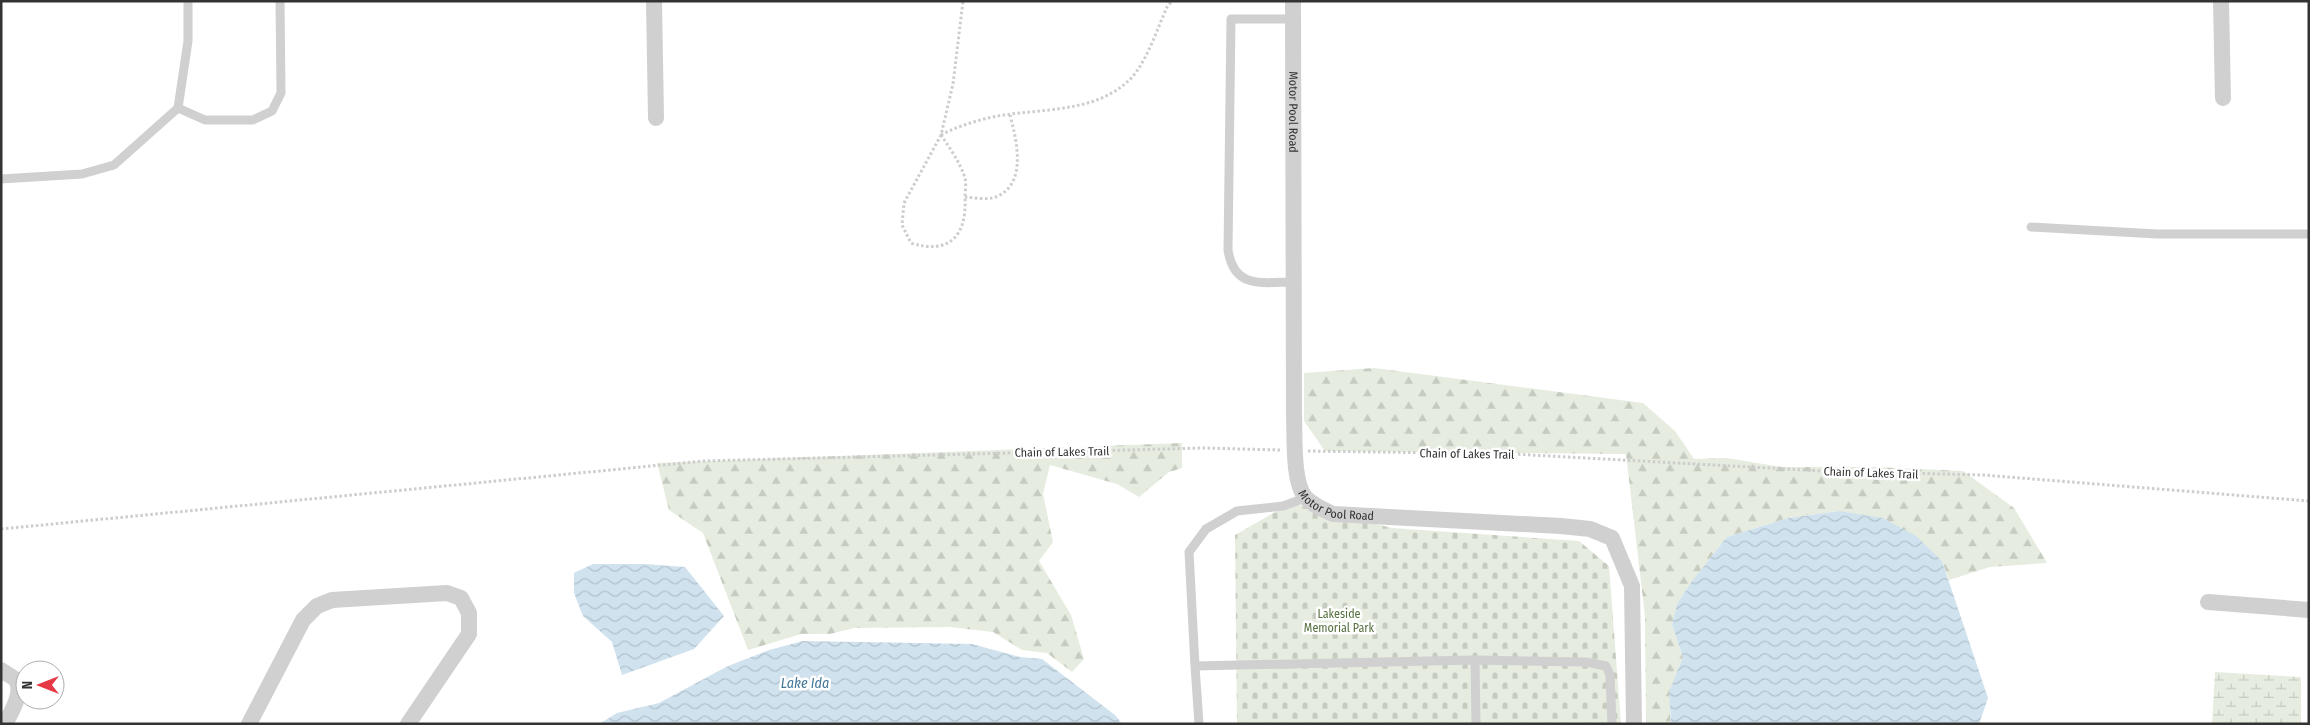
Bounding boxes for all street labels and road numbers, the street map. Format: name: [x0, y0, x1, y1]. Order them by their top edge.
street label: Motor Pool Road: [1286, 71, 1300, 153]
street label: Chain of Lakes Trail: [1015, 444, 1109, 460]
street label: Chain of Lakes Trail: [1420, 446, 1514, 462]
street label: Chain of Lakes Trail: [1823, 464, 1919, 482]
street label: Motor Pool Road: [1295, 487, 1374, 523]

